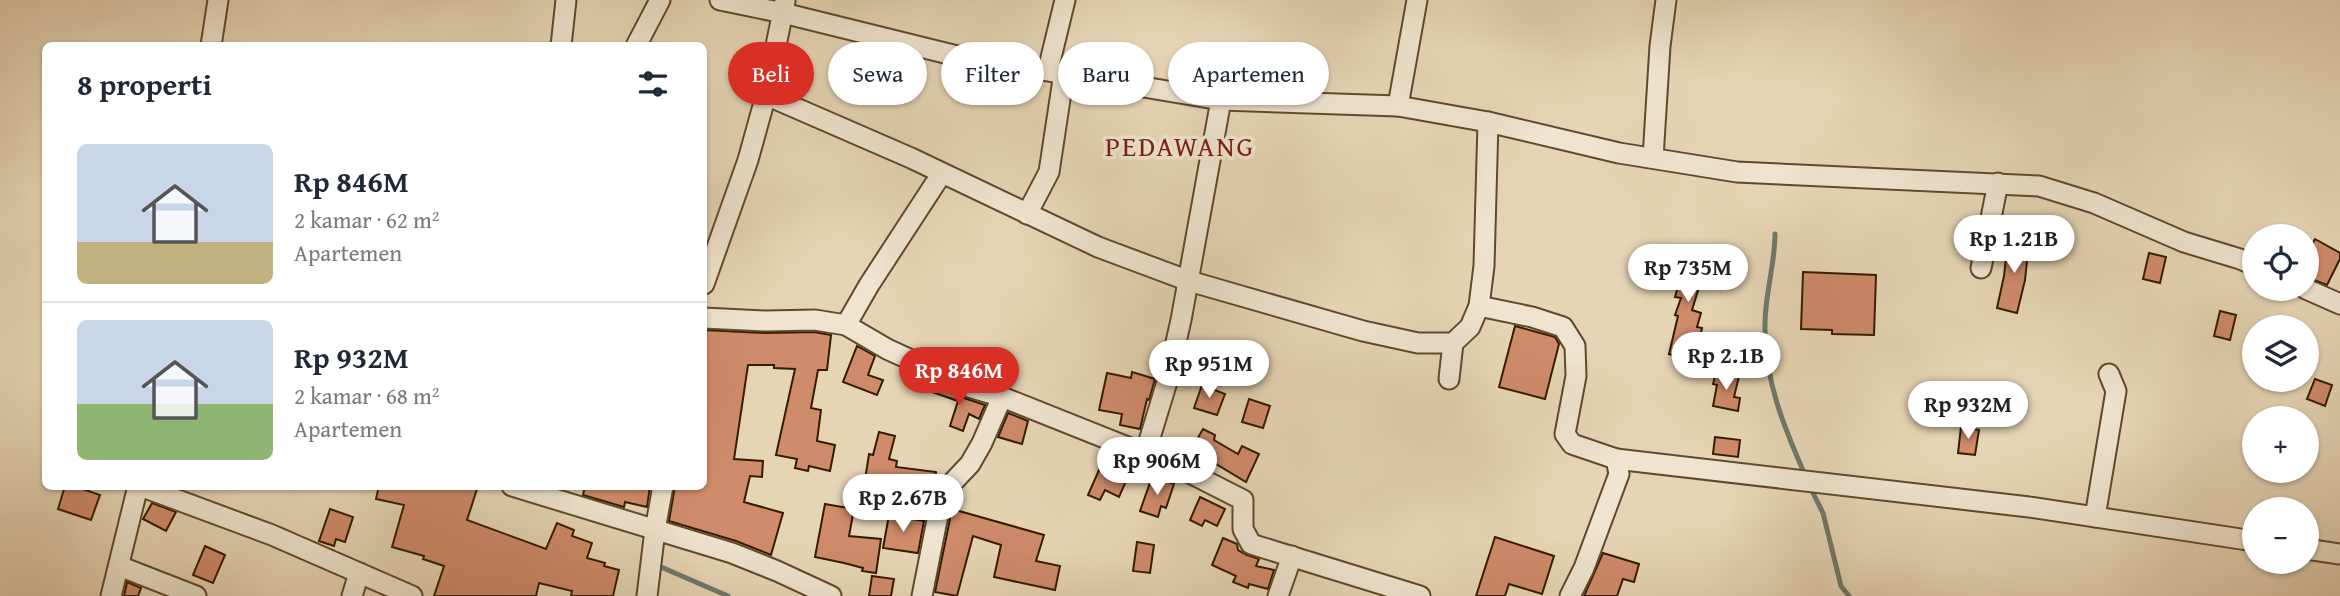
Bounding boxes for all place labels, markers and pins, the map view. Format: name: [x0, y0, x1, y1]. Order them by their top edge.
pin: Rp 1.21B: [1942, 216, 2086, 275]
pin: Rp 735M: [1623, 244, 1753, 304]
pin: Rp 2.1B: [1661, 332, 1791, 392]
pin: Rp 951M: [1144, 340, 1274, 400]
pin: Rp 846M: [894, 348, 1024, 407]
pin: Rp 932M: [1903, 382, 2033, 441]
pin: Rp 906M: [1092, 438, 1222, 497]
pin: Rp 2.67B: [831, 475, 975, 534]

